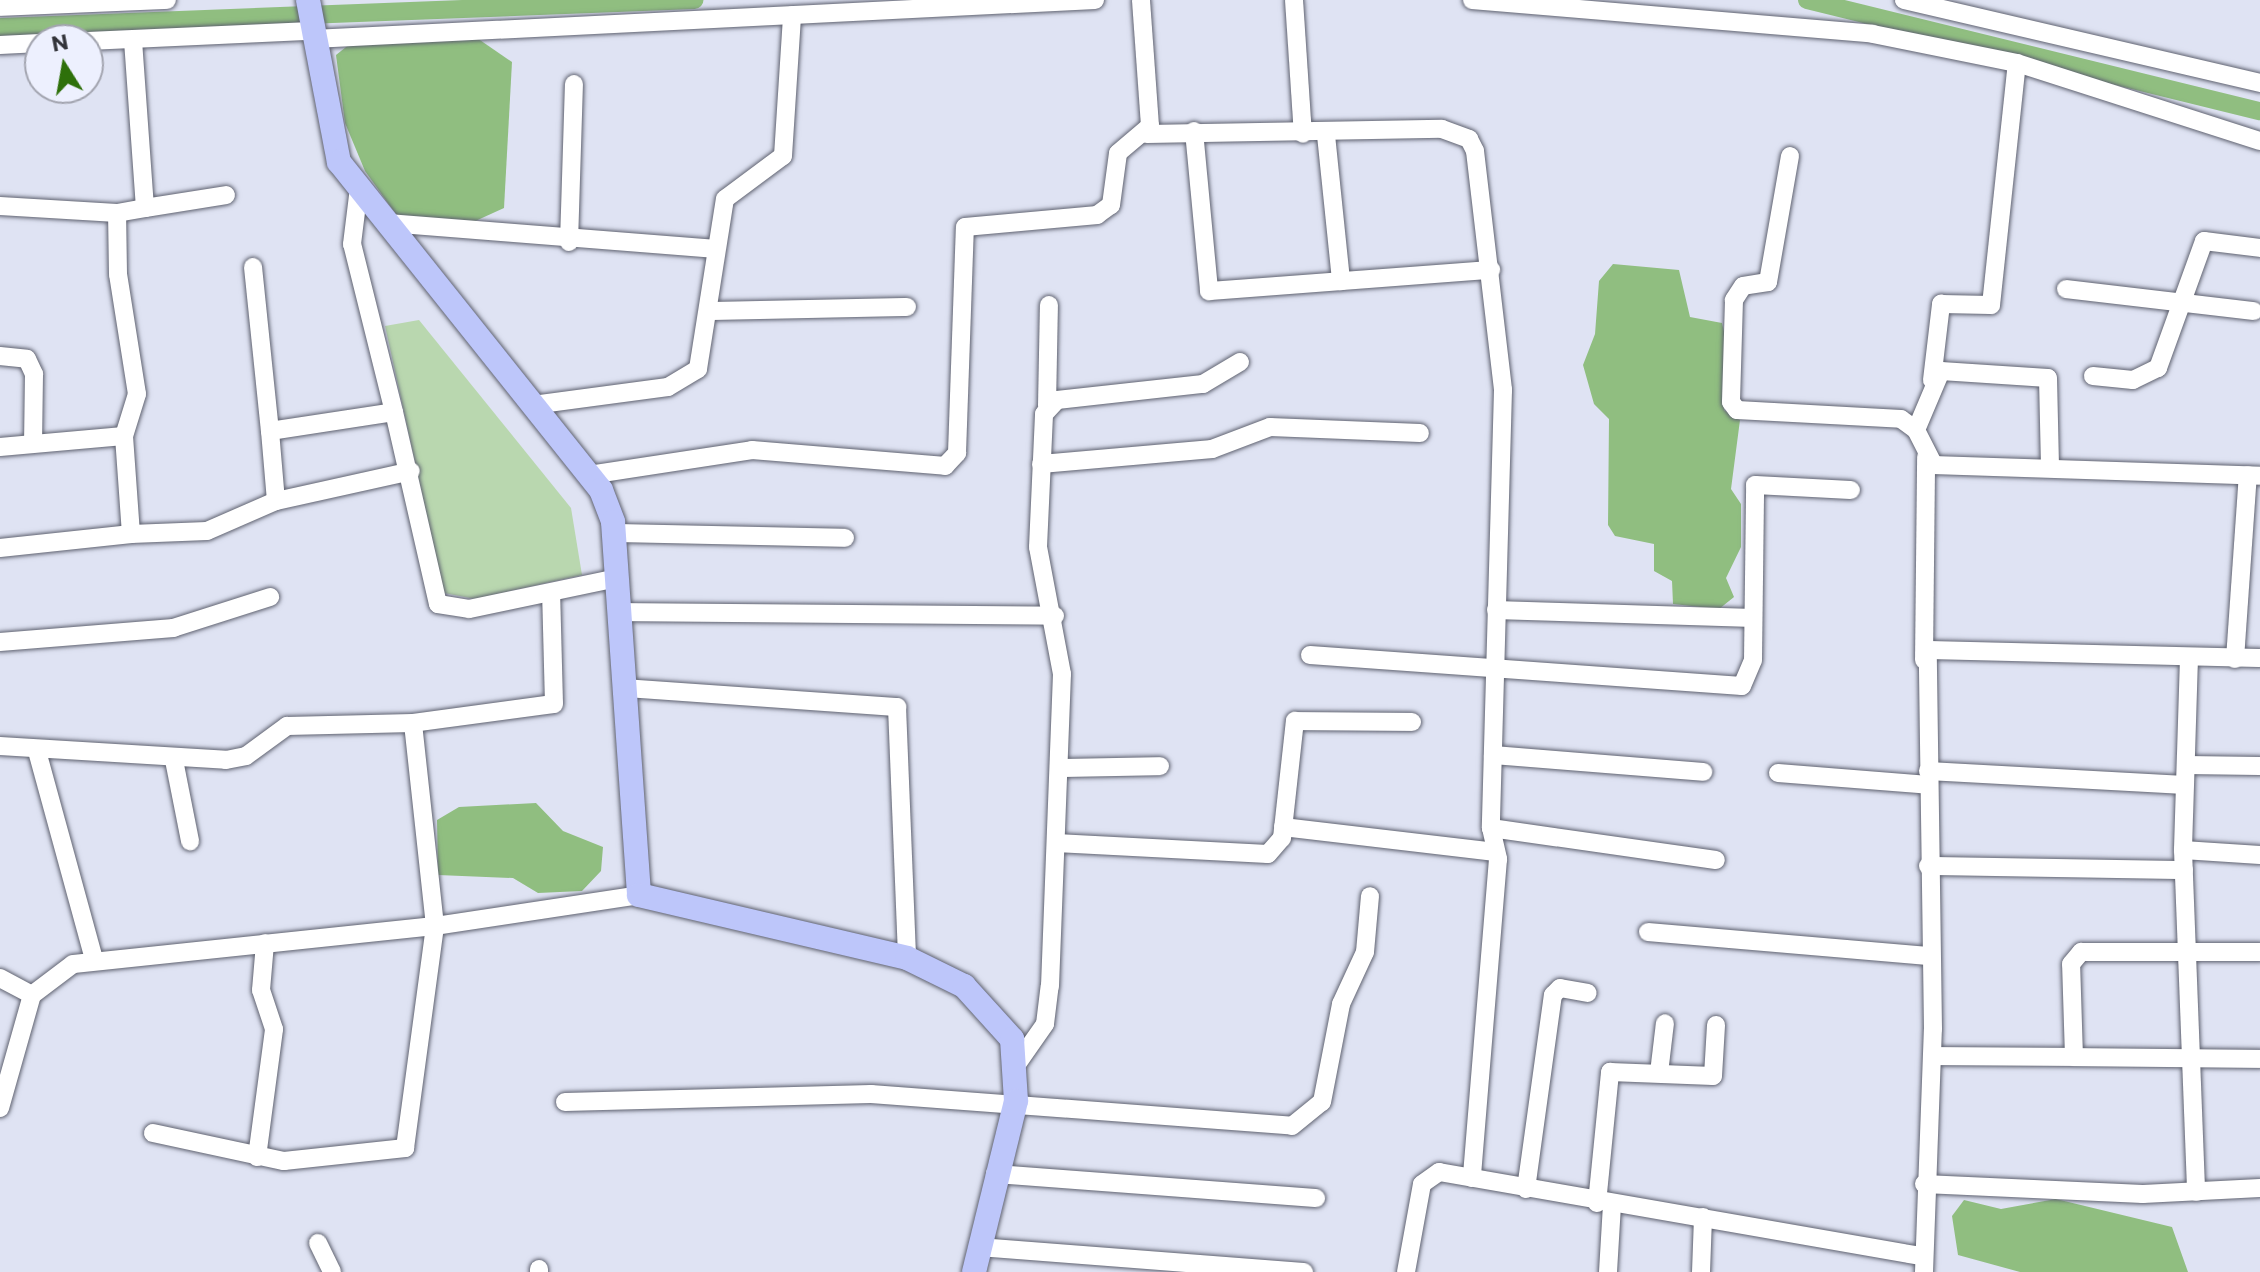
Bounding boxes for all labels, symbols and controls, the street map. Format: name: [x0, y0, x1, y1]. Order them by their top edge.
north arrow: [24, 24, 104, 104]
text: N: [49, 27, 70, 57]

